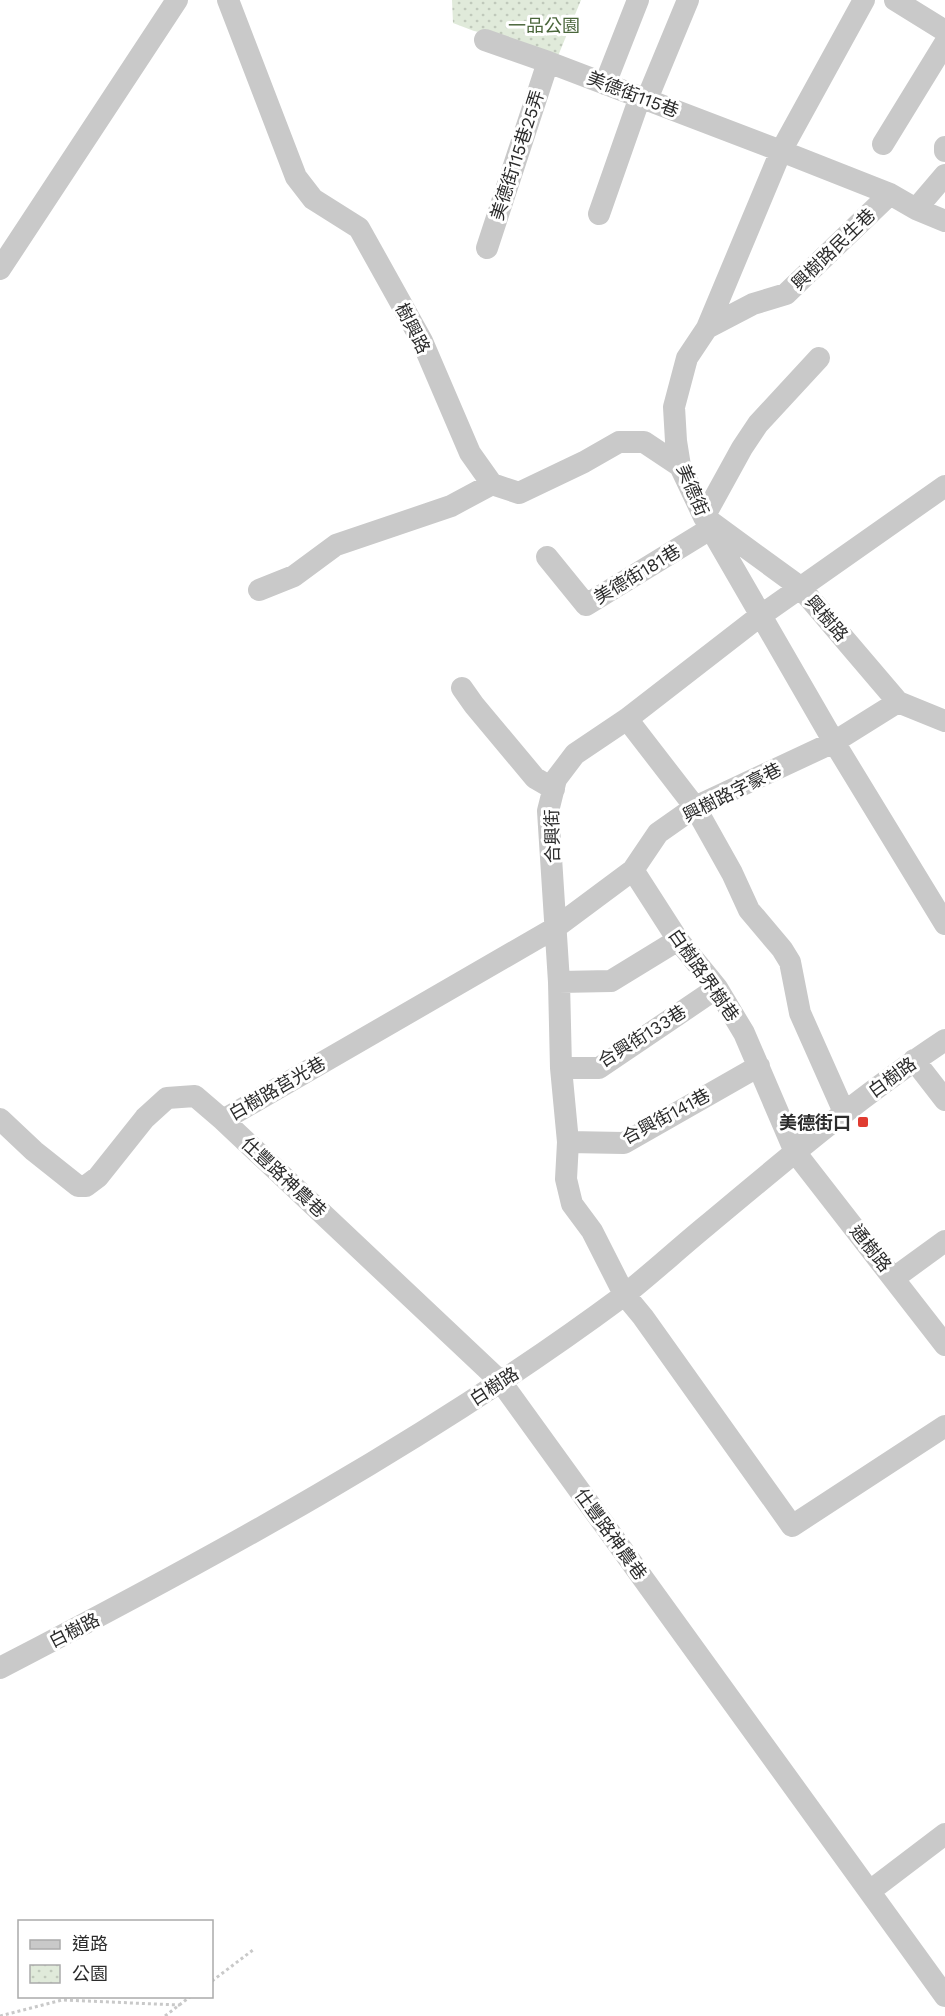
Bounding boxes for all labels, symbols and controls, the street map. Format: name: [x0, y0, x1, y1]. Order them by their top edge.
park label: 一品公園: [508, 15, 580, 36]
street label: 美德街115巷: [584, 67, 682, 121]
street label: 美德街115巷25弄: [486, 87, 548, 223]
street label: 興樹路民生巷: [787, 204, 879, 294]
street label: 樹興路: [391, 299, 435, 357]
street label: 美德街: [673, 461, 713, 519]
street label: 美德街181巷: [590, 540, 684, 608]
street label: 興樹路: [801, 591, 853, 645]
street label: 興樹路字豪巷: [679, 758, 785, 826]
street label: 合興街: [541, 809, 563, 863]
street label: 白樹路界樹巷: [664, 925, 744, 1025]
street label: 合興街133巷: [594, 1001, 690, 1071]
street label: 白樹路莒光巷: [225, 1052, 329, 1124]
street label: 白樹路: [864, 1053, 920, 1101]
street label: 合興街141巷: [618, 1084, 714, 1148]
place label: 美德街口: [779, 1112, 851, 1133]
marker: 美德街口: [856, 1115, 870, 1129]
street label: 仕豐路神農巷: [237, 1132, 331, 1222]
street label: 通樹路: [846, 1220, 896, 1276]
street label: 白樹路: [466, 1362, 522, 1410]
street label: 仕豐路神農巷: [571, 1484, 651, 1584]
street label: 白樹路: [45, 1608, 103, 1652]
legend: [18, 1920, 213, 1998]
text: 道路: [72, 1933, 108, 1954]
text: 公園: [72, 1963, 108, 1984]

